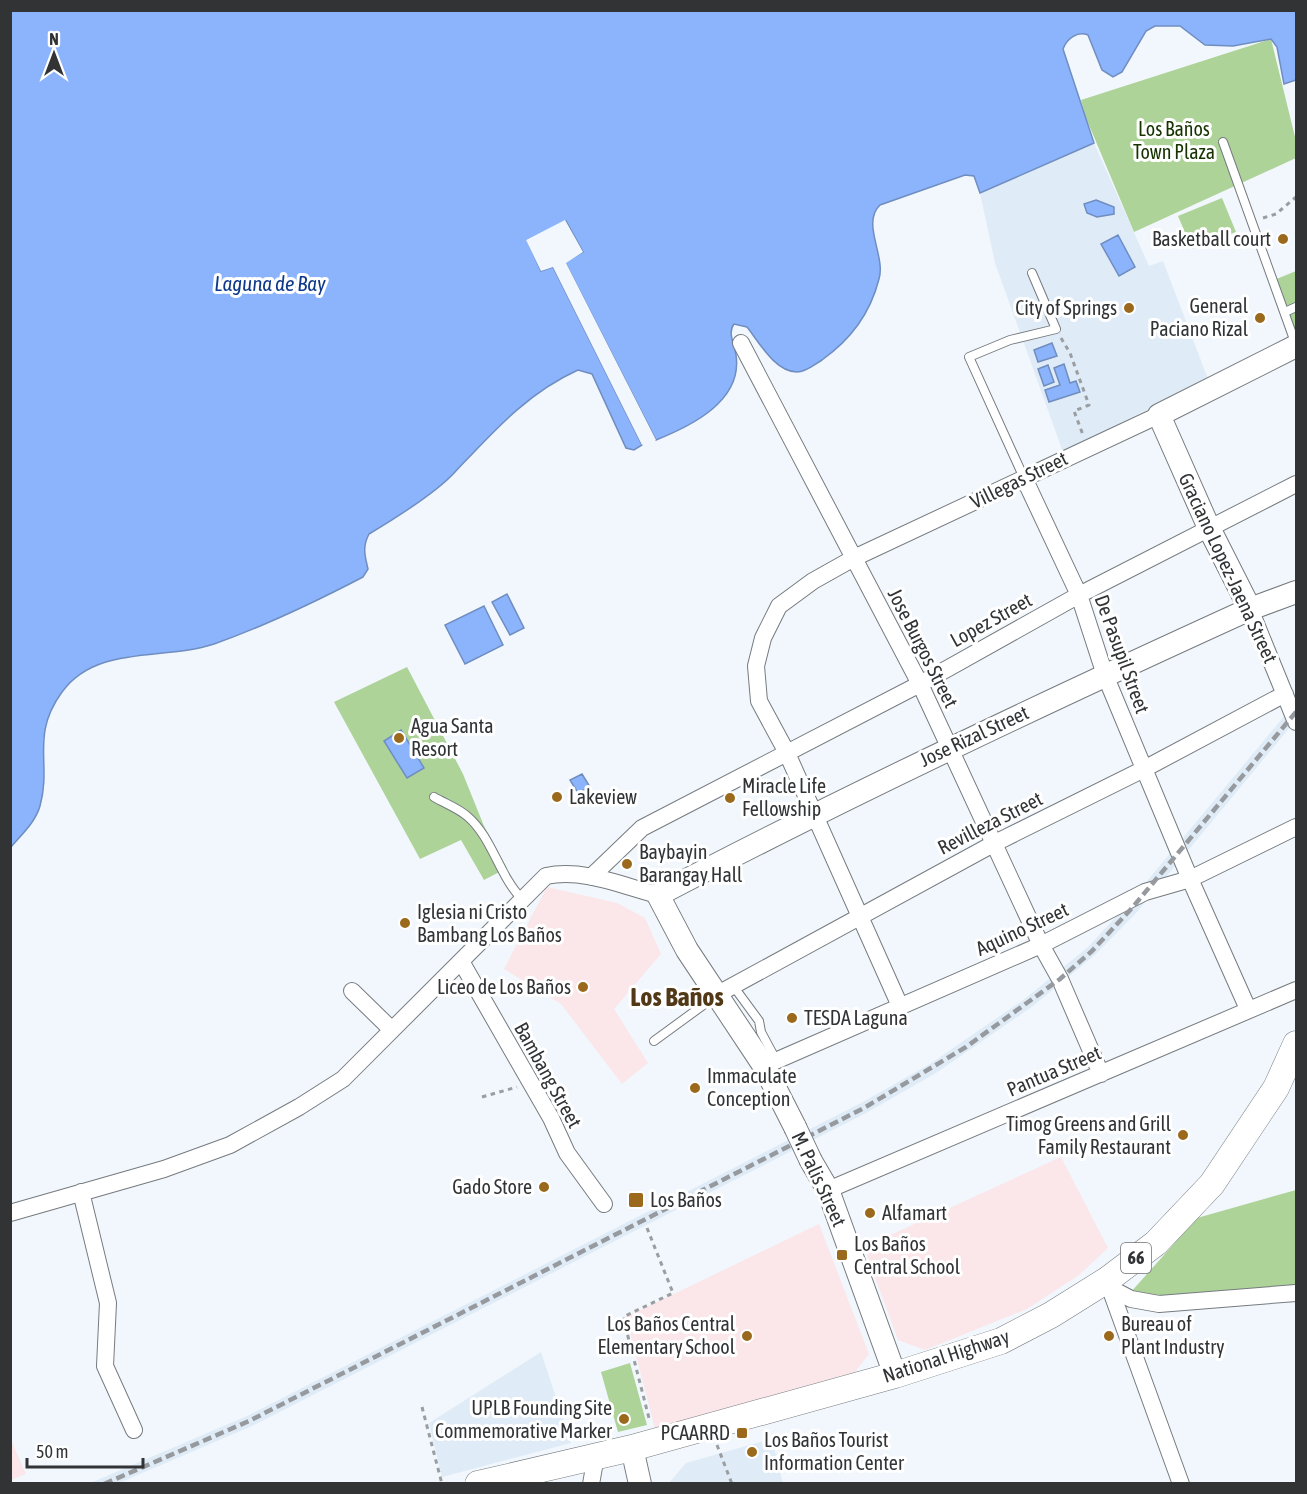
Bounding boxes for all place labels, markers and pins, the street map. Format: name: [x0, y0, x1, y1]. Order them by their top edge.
place label: Basketball court: [1152, 227, 1271, 250]
marker: Basketball court: [1276, 232, 1290, 246]
place label: General Paciano Rizal: [1150, 294, 1249, 340]
place label: City of Springs: [1015, 296, 1117, 319]
marker: City of Springs: [1122, 301, 1136, 315]
marker: General Paciano Rizal: [1253, 311, 1267, 325]
place label: Agua Santa Resort: [411, 714, 494, 760]
marker: Agua Santa Resort: [392, 731, 406, 745]
place label: Miracle Life Fellowship: [742, 774, 826, 820]
place label: Lakeview: [569, 785, 637, 808]
marker: Lakeview: [550, 790, 564, 804]
marker: Miracle Life Fellowship: [723, 791, 737, 805]
place label: Baybayin Barangay Hall: [639, 840, 743, 886]
marker: Baybayin Barangay Hall: [620, 857, 634, 871]
place label: Iglesia ni Cristo Bambang Los Baños: [417, 900, 562, 946]
marker: Iglesia ni Cristo Bambang Los Baños: [398, 916, 412, 930]
place label: Liceo de Los Baños: [437, 975, 571, 998]
marker: Liceo de Los Baños: [576, 980, 590, 994]
place label: TESDA Laguna: [804, 1006, 908, 1029]
marker: TESDA Laguna: [785, 1011, 799, 1025]
place label: Immaculate Conception: [707, 1064, 797, 1110]
marker: Immaculate Conception: [688, 1081, 702, 1095]
place label: Timog Greens and Grill Family Restaurant: [1006, 1112, 1172, 1158]
marker: Timog Greens and Grill Family Restaurant: [1176, 1128, 1190, 1142]
place label: Gado Store: [452, 1175, 532, 1198]
marker: Gado Store: [537, 1180, 551, 1194]
place label: Los Baños: [650, 1188, 722, 1211]
marker: Los Baños: [627, 1191, 645, 1209]
place label: Alfamart: [882, 1201, 947, 1224]
marker: Alfamart: [863, 1206, 877, 1220]
place label: Los Baños Central School: [854, 1232, 961, 1278]
marker: Los Baños Central School: [835, 1248, 849, 1262]
place label: Los Baños Central Elementary School: [598, 1312, 736, 1358]
place label: Bureau of Plant Industry: [1121, 1312, 1225, 1358]
marker: Los Baños Central Elementary School: [740, 1329, 754, 1343]
marker: Bureau of Plant Industry: [1102, 1329, 1116, 1343]
place label: UPLB Founding Site Commemorative Marker: [435, 1396, 613, 1442]
marker: UPLB Founding Site Commemorative Marker: [617, 1412, 631, 1426]
place label: PCAARRD: [660, 1421, 730, 1444]
marker: PCAARRD: [735, 1426, 749, 1440]
place label: Los Baños Tourist Information Center: [764, 1428, 905, 1474]
marker: Los Baños Tourist Information Center: [745, 1445, 759, 1459]

